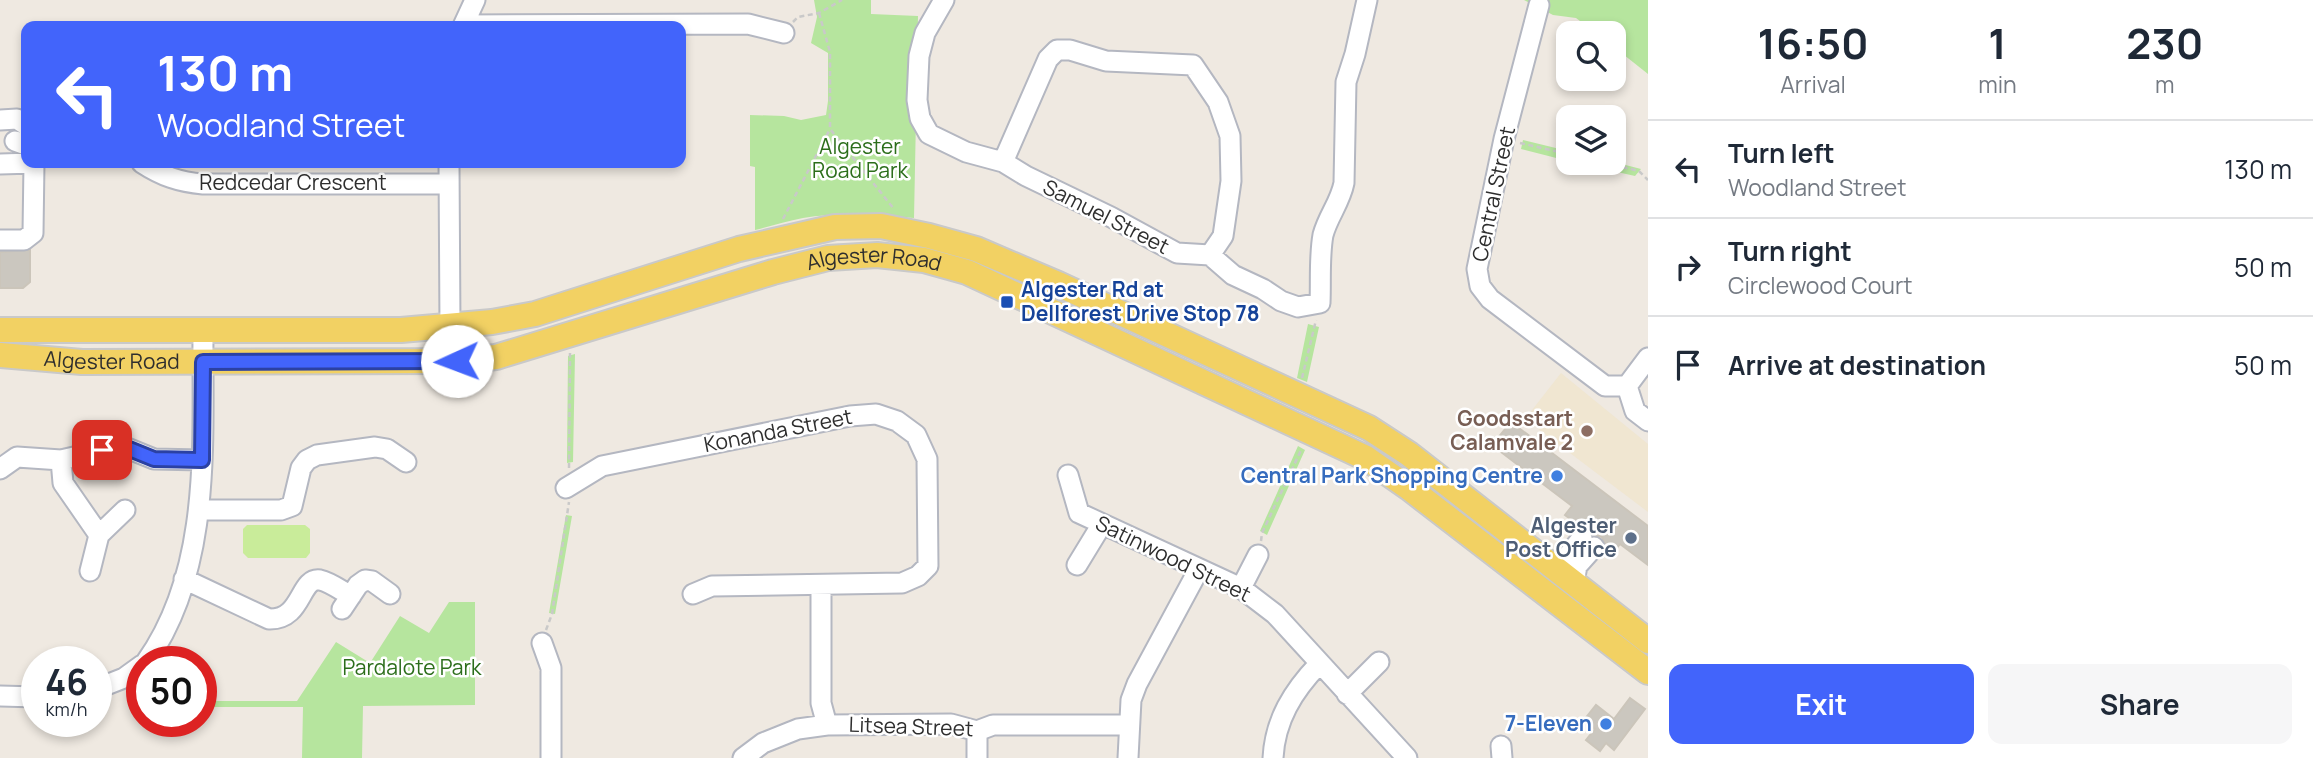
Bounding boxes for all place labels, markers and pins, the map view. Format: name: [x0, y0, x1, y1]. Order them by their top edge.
place label: Algester Rd at Dellforest Drive Stop 78: [1021, 275, 1260, 327]
marker: Algester Rd at Dellforest Drive Stop 78: [999, 294, 1015, 310]
place label: Goodsstart Calamvale 2: [1450, 404, 1573, 456]
pin: [72, 420, 132, 480]
marker: Goodsstart Calamvale 2: [1579, 423, 1595, 439]
place label: Central Park Shopping Centre: [1241, 461, 1543, 489]
marker: Central Park Shopping Centre: [1549, 468, 1565, 484]
place label: Algester Post Office: [1505, 511, 1617, 563]
marker: Algester Post Office: [1623, 530, 1639, 546]
place label: 7-Eleven: [1505, 709, 1592, 737]
marker: 7-Eleven: [1598, 716, 1614, 732]

